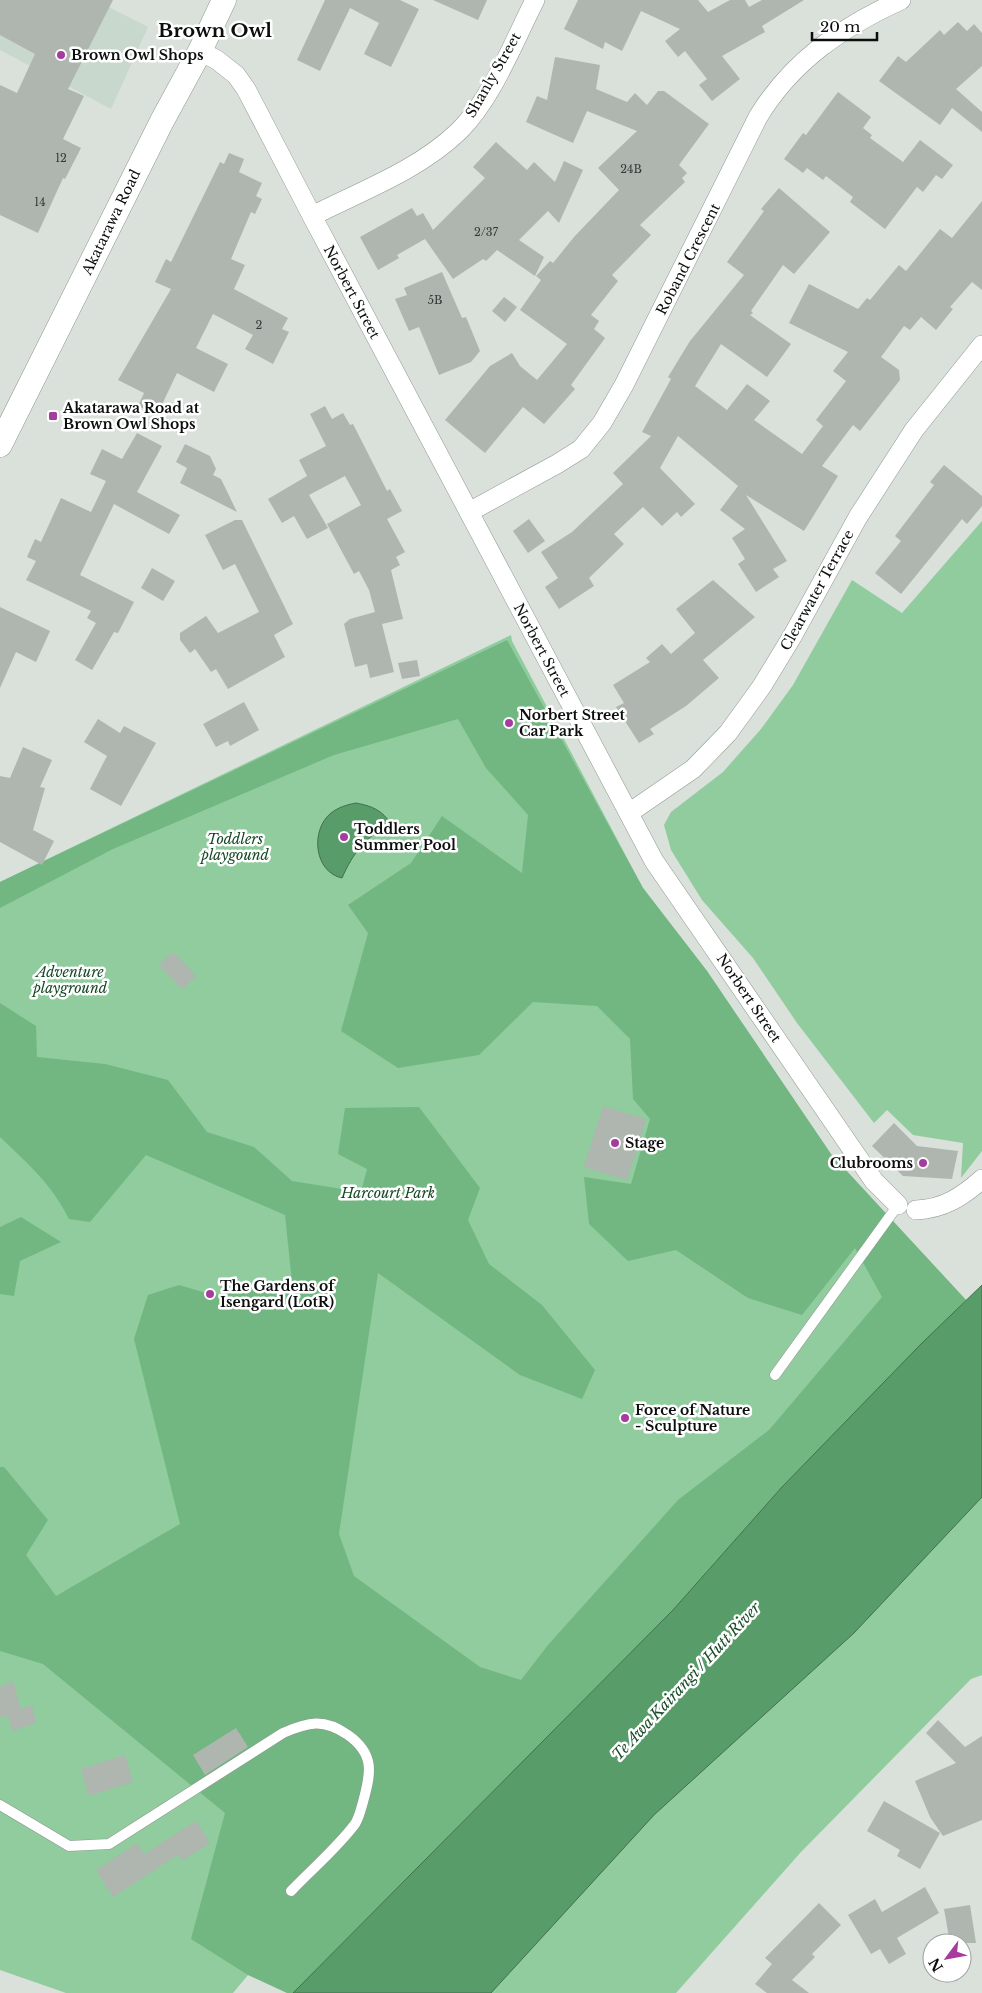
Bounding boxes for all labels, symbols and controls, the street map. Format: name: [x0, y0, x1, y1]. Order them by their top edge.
scale bar: [812, 10, 877, 42]
text: 20 m: [820, 17, 860, 36]
district label: Brown Owl: [158, 19, 272, 42]
street label: Shanly Street: [461, 29, 525, 121]
place label: Brown Owl Shops: [71, 46, 204, 64]
marker: Brown Owl Shops: [55, 49, 67, 61]
house number: 12: [55, 151, 67, 165]
house number: 24B: [620, 162, 642, 176]
street label: Akatarawa Road: [77, 166, 145, 279]
house number: 14: [34, 195, 46, 209]
street label: Roband Crescent: [652, 200, 724, 318]
house number: 2/37: [474, 225, 499, 239]
street label: Norbert Street: [320, 242, 385, 342]
house number: 5B: [428, 293, 442, 307]
house number: 2: [256, 318, 263, 332]
place label: Akatarawa Road at Brown Owl Shops: [62, 399, 200, 433]
marker: Akatarawa Road at Brown Owl Shops: [47, 410, 59, 422]
street label: Clearwater Terrace: [776, 526, 858, 654]
street label: Norbert Street: [510, 600, 575, 700]
place label: Norbert Street Car Park: [519, 706, 625, 740]
marker: Norbert Street Car Park: [503, 717, 515, 729]
place label: Toddlers Summer Pool: [354, 820, 456, 854]
park label: Toddlers playgound: [199, 830, 270, 864]
marker: Toddlers Summer Pool: [338, 831, 350, 843]
street label: Norbert Street: [713, 950, 786, 1046]
park label: Adventure playground: [31, 963, 108, 997]
place label: Stage: [625, 1134, 664, 1152]
marker: Stage: [609, 1137, 621, 1149]
place label: Clubrooms: [830, 1154, 913, 1172]
marker: Clubrooms: [917, 1157, 929, 1169]
park label: Harcourt Park: [340, 1184, 435, 1202]
place label: The Gardens of Isengard (LotR): [220, 1277, 336, 1311]
marker: The Gardens of Isengard (LotR): [204, 1288, 216, 1300]
place label: Force of Nature - Sculpture: [635, 1401, 750, 1435]
marker: Force of Nature - Sculpture: [619, 1412, 631, 1424]
water label: Te Awa Kairangi / Hutt River: [608, 1597, 765, 1764]
north arrow: [922, 1933, 972, 1983]
text: N: [925, 1955, 947, 1975]

